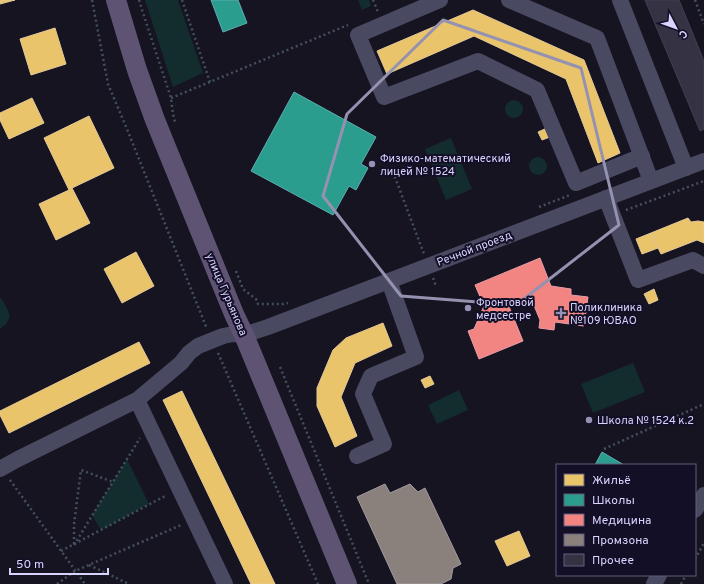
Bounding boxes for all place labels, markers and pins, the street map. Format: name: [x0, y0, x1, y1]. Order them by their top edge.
place label: Физико-математический лицей № 1524: [380, 152, 511, 179]
marker: Физико-математический лицей № 1524: [367, 159, 377, 169]
place label: Фронтовой медсестре: [476, 296, 534, 323]
place label: Поликлиника №109 ЮВАО: [570, 301, 642, 328]
marker: Фронтовой медсестре: [463, 303, 473, 313]
marker: Поликлиника №109 ЮВАО: [555, 307, 567, 319]
place label: Школа № 1524 к.2: [597, 414, 694, 428]
marker: Школа № 1524 к.2: [584, 415, 594, 425]

